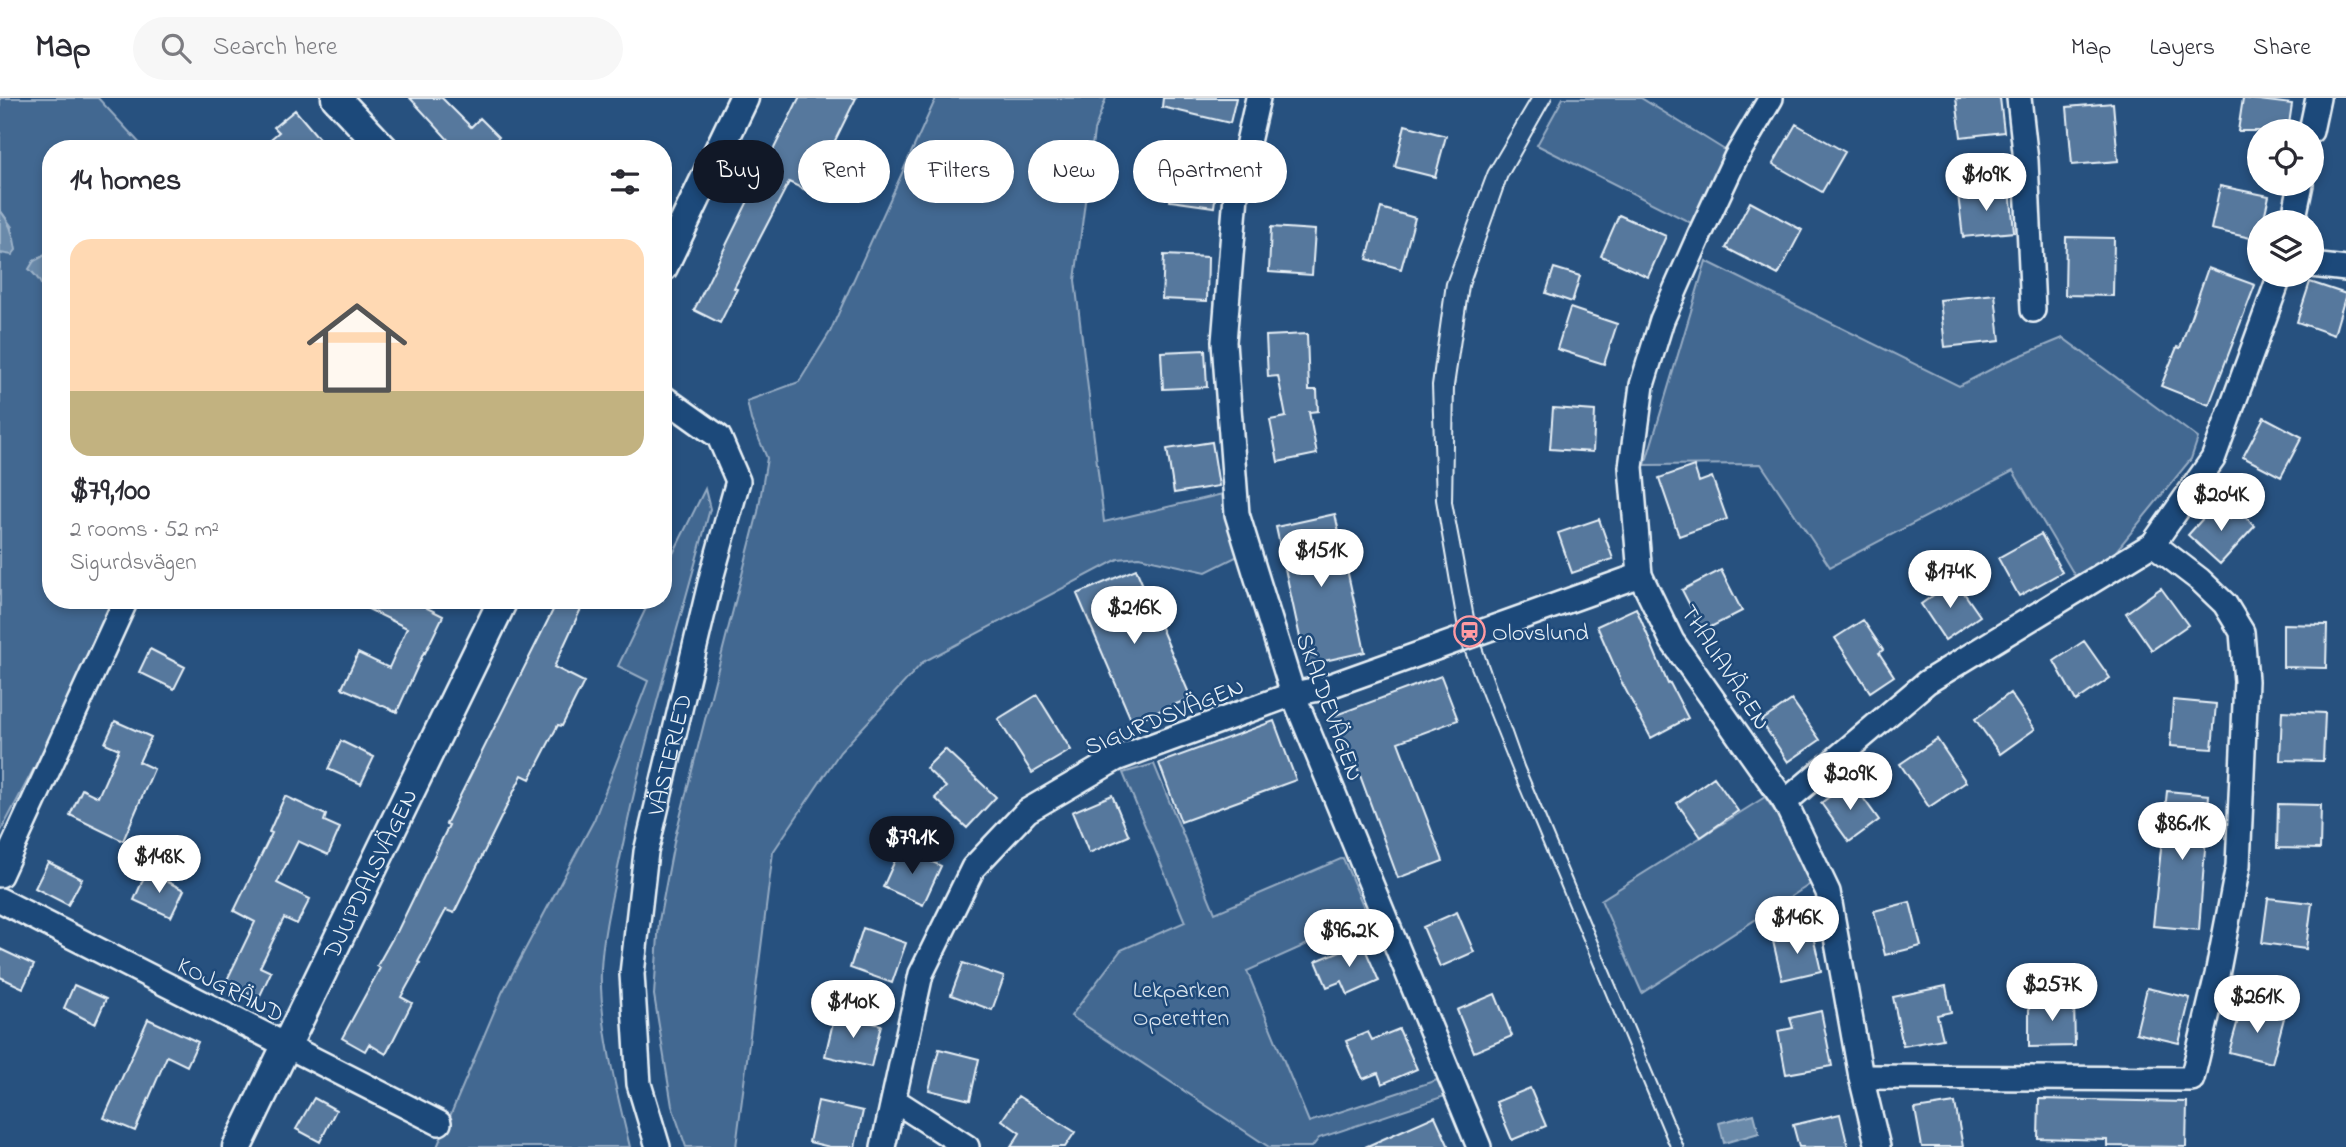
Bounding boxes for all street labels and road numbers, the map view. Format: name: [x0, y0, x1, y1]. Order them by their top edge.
street label: THALIAVÄGEN: [1670, 599, 1778, 738]
street label: SKALDEVÄGEN: [1285, 629, 1371, 787]
street label: SIGURDSVÄGEN: [1080, 670, 1250, 766]
street label: VÄSTERLED: [640, 691, 703, 821]
street label: DJUPDALSVÄGEN: [315, 784, 429, 967]
street label: KOJGRÄND: [170, 949, 290, 1033]

